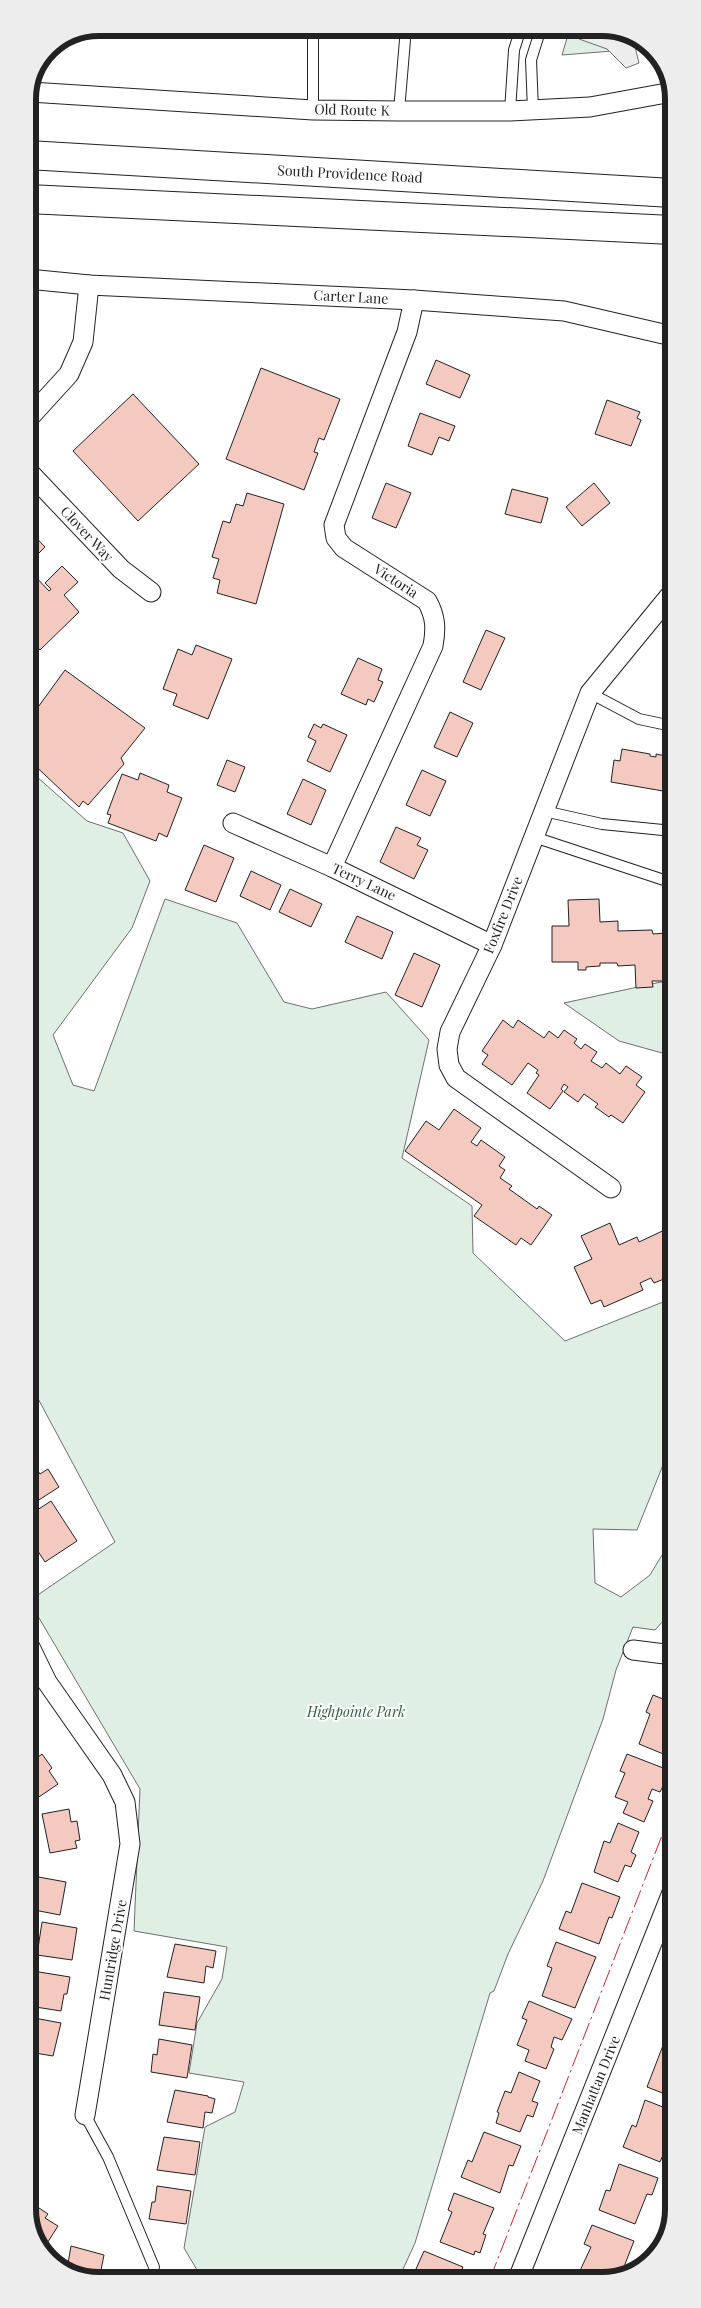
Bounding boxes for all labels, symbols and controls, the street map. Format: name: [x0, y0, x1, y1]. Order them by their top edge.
street label: Old Route K: [314, 99, 391, 120]
street label: South Providence Road: [277, 160, 423, 187]
street label: Carter Lane: [313, 285, 389, 308]
street label: Clover Way: [57, 502, 118, 566]
street label: Victoria: [370, 559, 422, 602]
street label: Terry Lane: [329, 858, 399, 905]
street label: Foxfire Drive: [478, 873, 527, 956]
park label: Highpointe Park: [306, 1702, 405, 1721]
street label: Huntridge Drive: [94, 1898, 131, 2002]
street label: Manhattan Drive: [567, 2033, 624, 2137]

